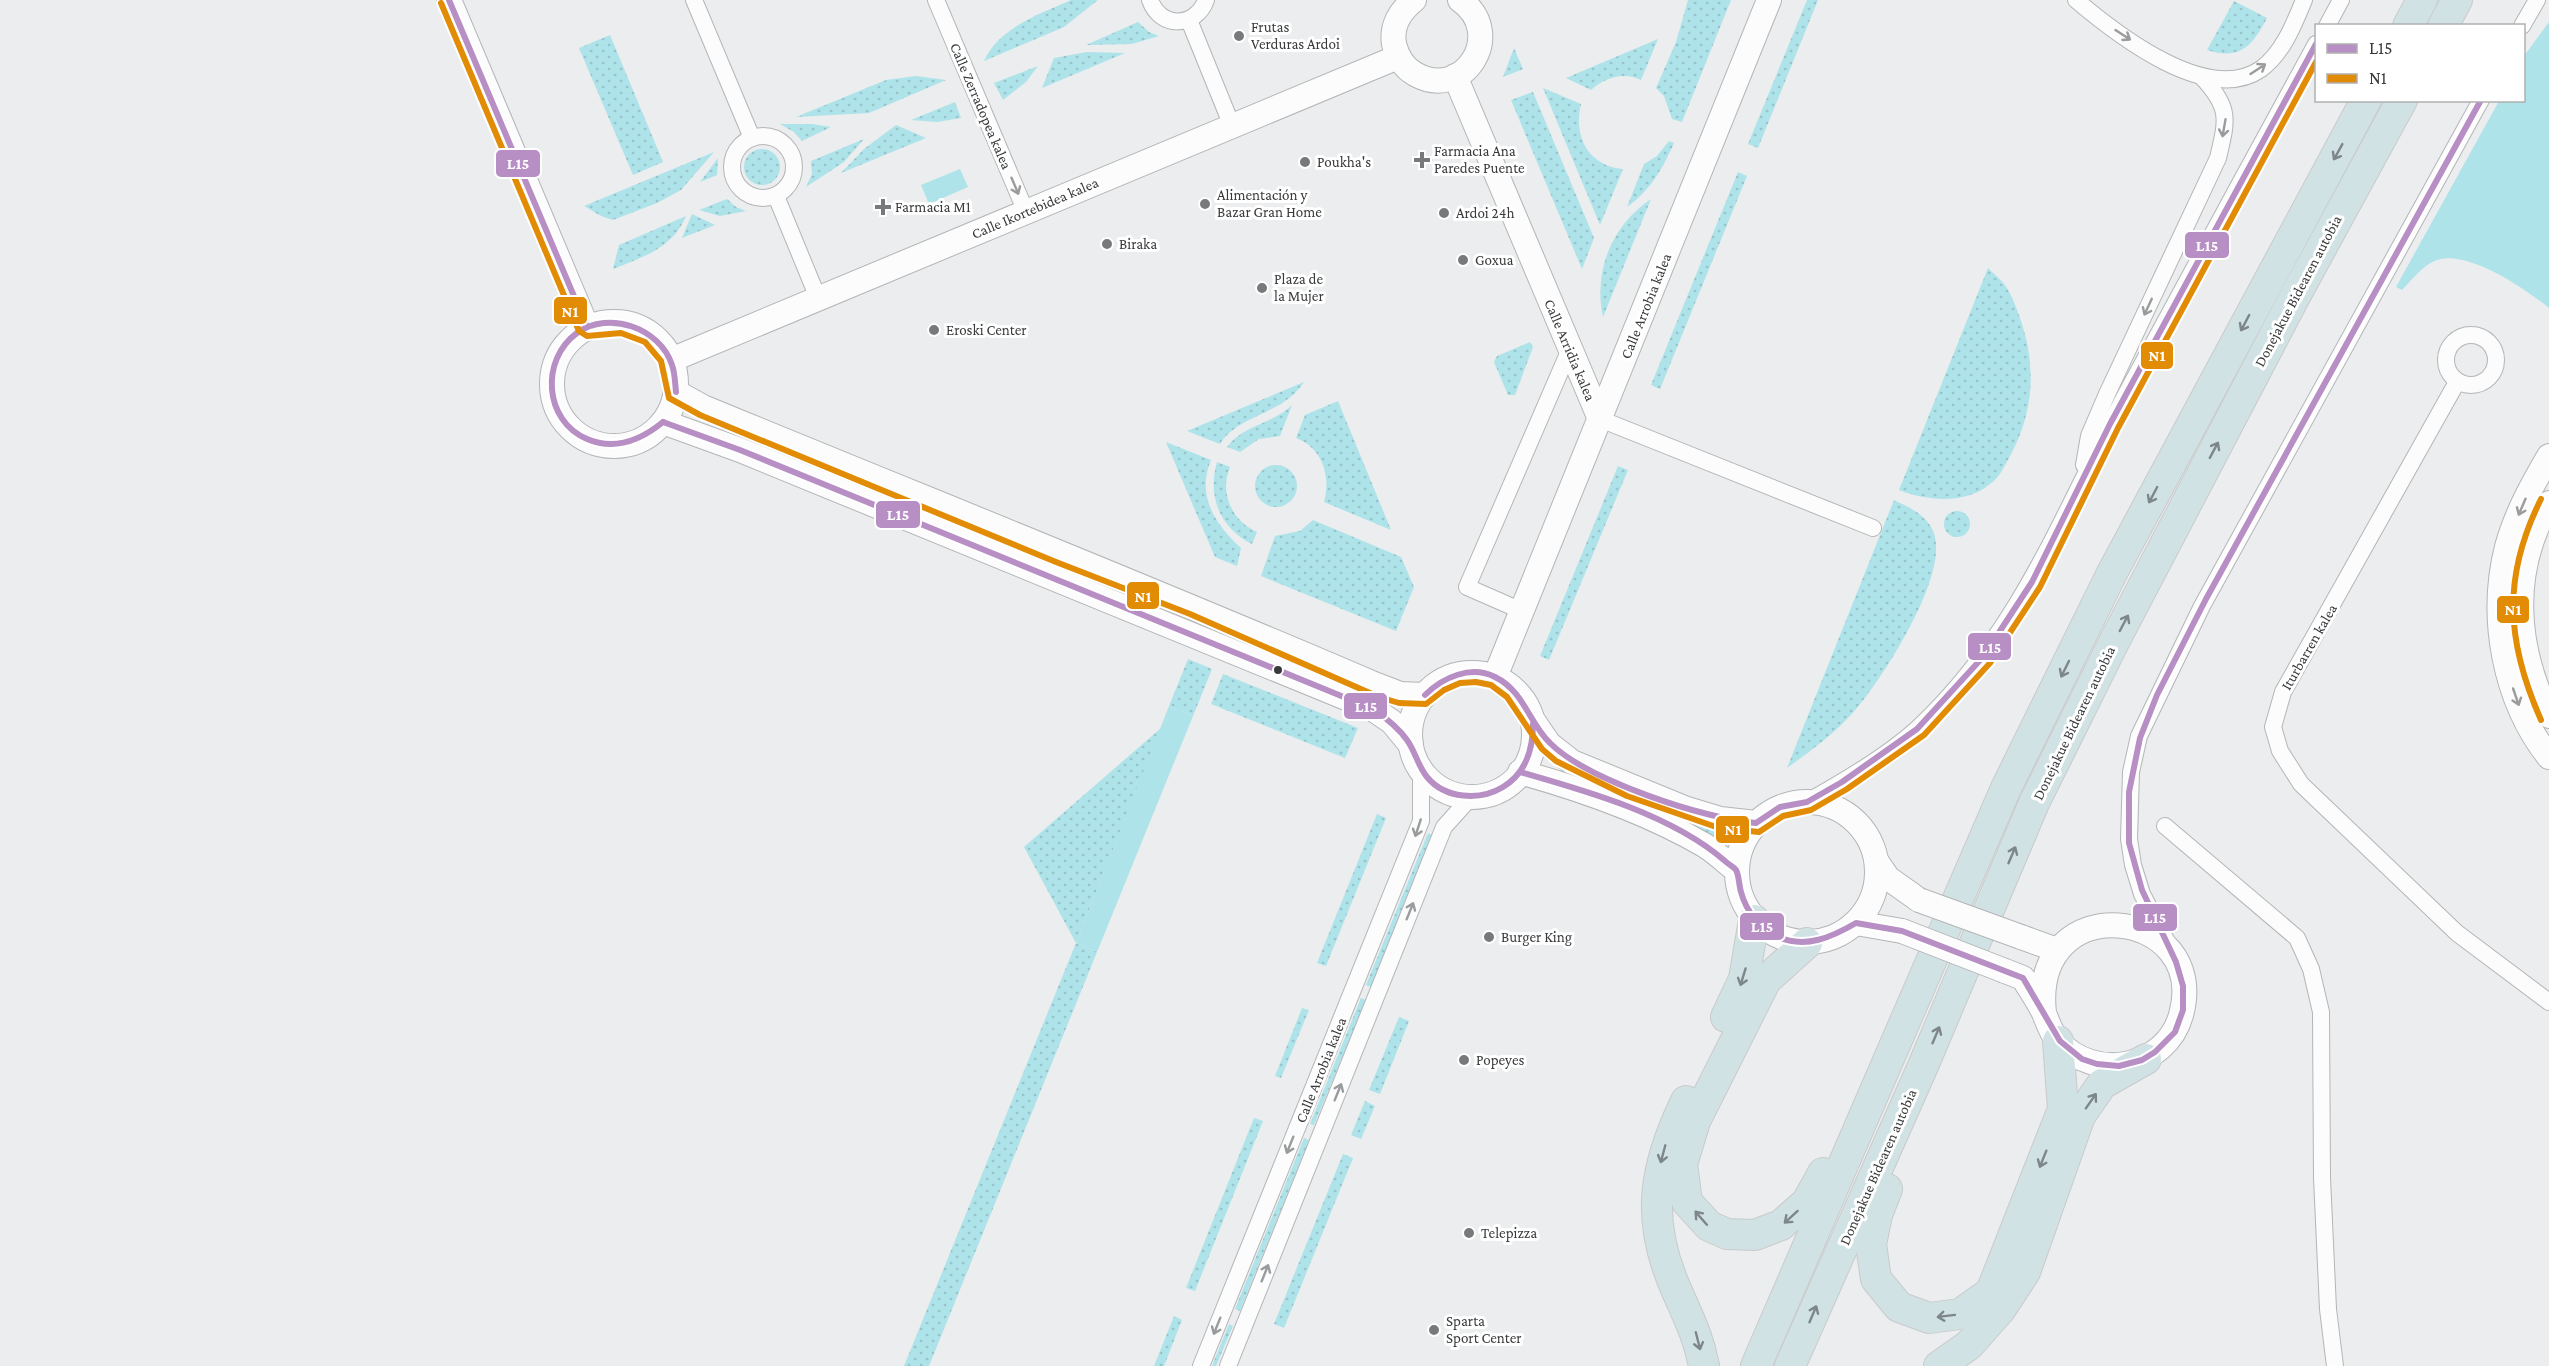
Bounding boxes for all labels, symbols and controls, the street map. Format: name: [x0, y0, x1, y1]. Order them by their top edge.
place label: Frutas Verduras Ardoi: [1251, 19, 1340, 52]
legend: [2315, 24, 2525, 102]
one-way arrow: [2114, 28, 2131, 41]
marker: Frutas Verduras Ardoi: [1232, 29, 1246, 43]
text: L15: [2369, 38, 2392, 58]
street label: Calle Zerradopea kalea: [946, 40, 1015, 172]
one-way arrow: [2249, 63, 2266, 76]
text: N1: [2369, 68, 2387, 88]
one-way arrow: [2219, 118, 2230, 138]
place label: Farmacia Ana Paredes Puente: [1434, 143, 1525, 176]
one-way arrow: [2332, 143, 2344, 160]
line badge: L15: [495, 149, 541, 178]
marker: Farmacia Ana Paredes Puente: [1415, 153, 1429, 167]
place label: Poukha's: [1317, 154, 1371, 170]
text: L15: [507, 155, 529, 172]
marker: Poukha's: [1298, 155, 1312, 169]
street label: Calle Ikortebidea kalea: [969, 174, 1101, 242]
one-way arrow: [1010, 177, 1021, 195]
place label: Alimentación y Bazar Gran Home: [1217, 187, 1322, 220]
marker: Alimentación y Bazar Gran Home: [1198, 197, 1212, 211]
place label: Farmacia M1: [895, 199, 971, 215]
marker: Farmacia M1: [876, 200, 890, 214]
place label: Ardoi 24h: [1456, 205, 1514, 221]
marker: Ardoi 24h: [1437, 206, 1451, 220]
street label: Donejakue Bidearen autobia: [2251, 213, 2346, 370]
line badge: L15: [2184, 231, 2230, 259]
place label: Biraka: [1119, 236, 1157, 252]
marker: Biraka: [1100, 237, 1114, 251]
text: L15: [2196, 237, 2218, 254]
street label: Calle Arrobia kalea: [1618, 251, 1674, 361]
place label: Goxua: [1475, 252, 1514, 268]
marker: Goxua: [1456, 253, 1470, 267]
place label: Plaza de la Mujer: [1274, 271, 1324, 305]
marker: Plaza de la Mujer: [1255, 281, 1269, 295]
line badge: N1: [553, 296, 588, 325]
street label: Calle Arridia kalea: [1541, 297, 1599, 403]
one-way arrow: [2141, 297, 2153, 315]
text: N1: [562, 303, 578, 320]
one-way arrow: [2239, 314, 2251, 331]
place label: Eroski Center: [946, 322, 1027, 338]
marker: Eroski Center: [927, 323, 941, 337]
line badge: N1: [2140, 341, 2174, 370]
text: N1: [2149, 347, 2165, 364]
one-way arrow: [2209, 442, 2220, 460]
one-way arrow: [2147, 486, 2159, 503]
one-way arrow: [2515, 498, 2526, 516]
line badge: L15: [875, 500, 921, 529]
text: L15: [887, 506, 909, 523]
line badge: N1: [1126, 581, 1160, 610]
text: N1: [1135, 588, 1151, 605]
line badge: N1: [2496, 595, 2530, 624]
street label: Iturbarren kalea: [2278, 601, 2340, 693]
text: N1: [2505, 601, 2521, 618]
one-way arrow: [2118, 614, 2130, 632]
line badge: L15: [1967, 632, 2012, 661]
text: L15: [1979, 639, 2001, 656]
street label: Donejakue Bidearen autobia: [2030, 644, 2119, 803]
one-way arrow: [2058, 659, 2070, 677]
unlabelled marker: [1272, 664, 1284, 676]
one-way arrow: [2512, 687, 2523, 706]
line badge: L15: [1343, 692, 1388, 720]
text: L15: [1355, 698, 1377, 715]
line badge: N1: [1715, 815, 1750, 844]
one-way arrow: [1412, 818, 1423, 837]
text: N1: [1725, 821, 1741, 838]
one-way arrow: [2007, 847, 2018, 865]
one-way arrow: [1406, 902, 1417, 920]
line badge: L15: [2132, 903, 2178, 932]
text: L15: [2144, 909, 2166, 926]
line badge: L15: [1739, 912, 1785, 941]
text: L15: [1751, 918, 1773, 935]
place label: Burger King: [1501, 929, 1572, 946]
marker: Burger King: [1482, 930, 1496, 944]
one-way arrow: [1737, 967, 1748, 986]
street label: Calle Arrobia kalea: [1293, 1015, 1349, 1125]
one-way arrow: [1931, 1026, 1942, 1045]
place label: Popeyes: [1476, 1052, 1524, 1069]
marker: Popeyes: [1457, 1053, 1471, 1067]
one-way arrow: [1333, 1083, 1344, 1101]
street label: Donejakue Bidearen autobia: [1836, 1087, 1921, 1248]
one-way arrow: [2085, 1093, 2097, 1109]
one-way arrow: [1284, 1135, 1295, 1154]
one-way arrow: [1657, 1145, 1669, 1164]
one-way arrow: [2037, 1149, 2048, 1167]
one-way arrow: [1783, 1210, 1798, 1224]
one-way arrow: [1694, 1211, 1708, 1226]
place label: Telepizza: [1481, 1225, 1537, 1242]
marker: Telepizza: [1462, 1226, 1476, 1240]
one-way arrow: [1260, 1264, 1271, 1282]
one-way arrow: [1808, 1305, 1819, 1323]
one-way arrow: [1937, 1311, 1957, 1322]
place label: Sparta Sport Center: [1446, 1313, 1522, 1347]
one-way arrow: [1211, 1316, 1222, 1335]
marker: Sparta Sport Center: [1427, 1323, 1441, 1337]
one-way arrow: [1693, 1331, 1705, 1350]

